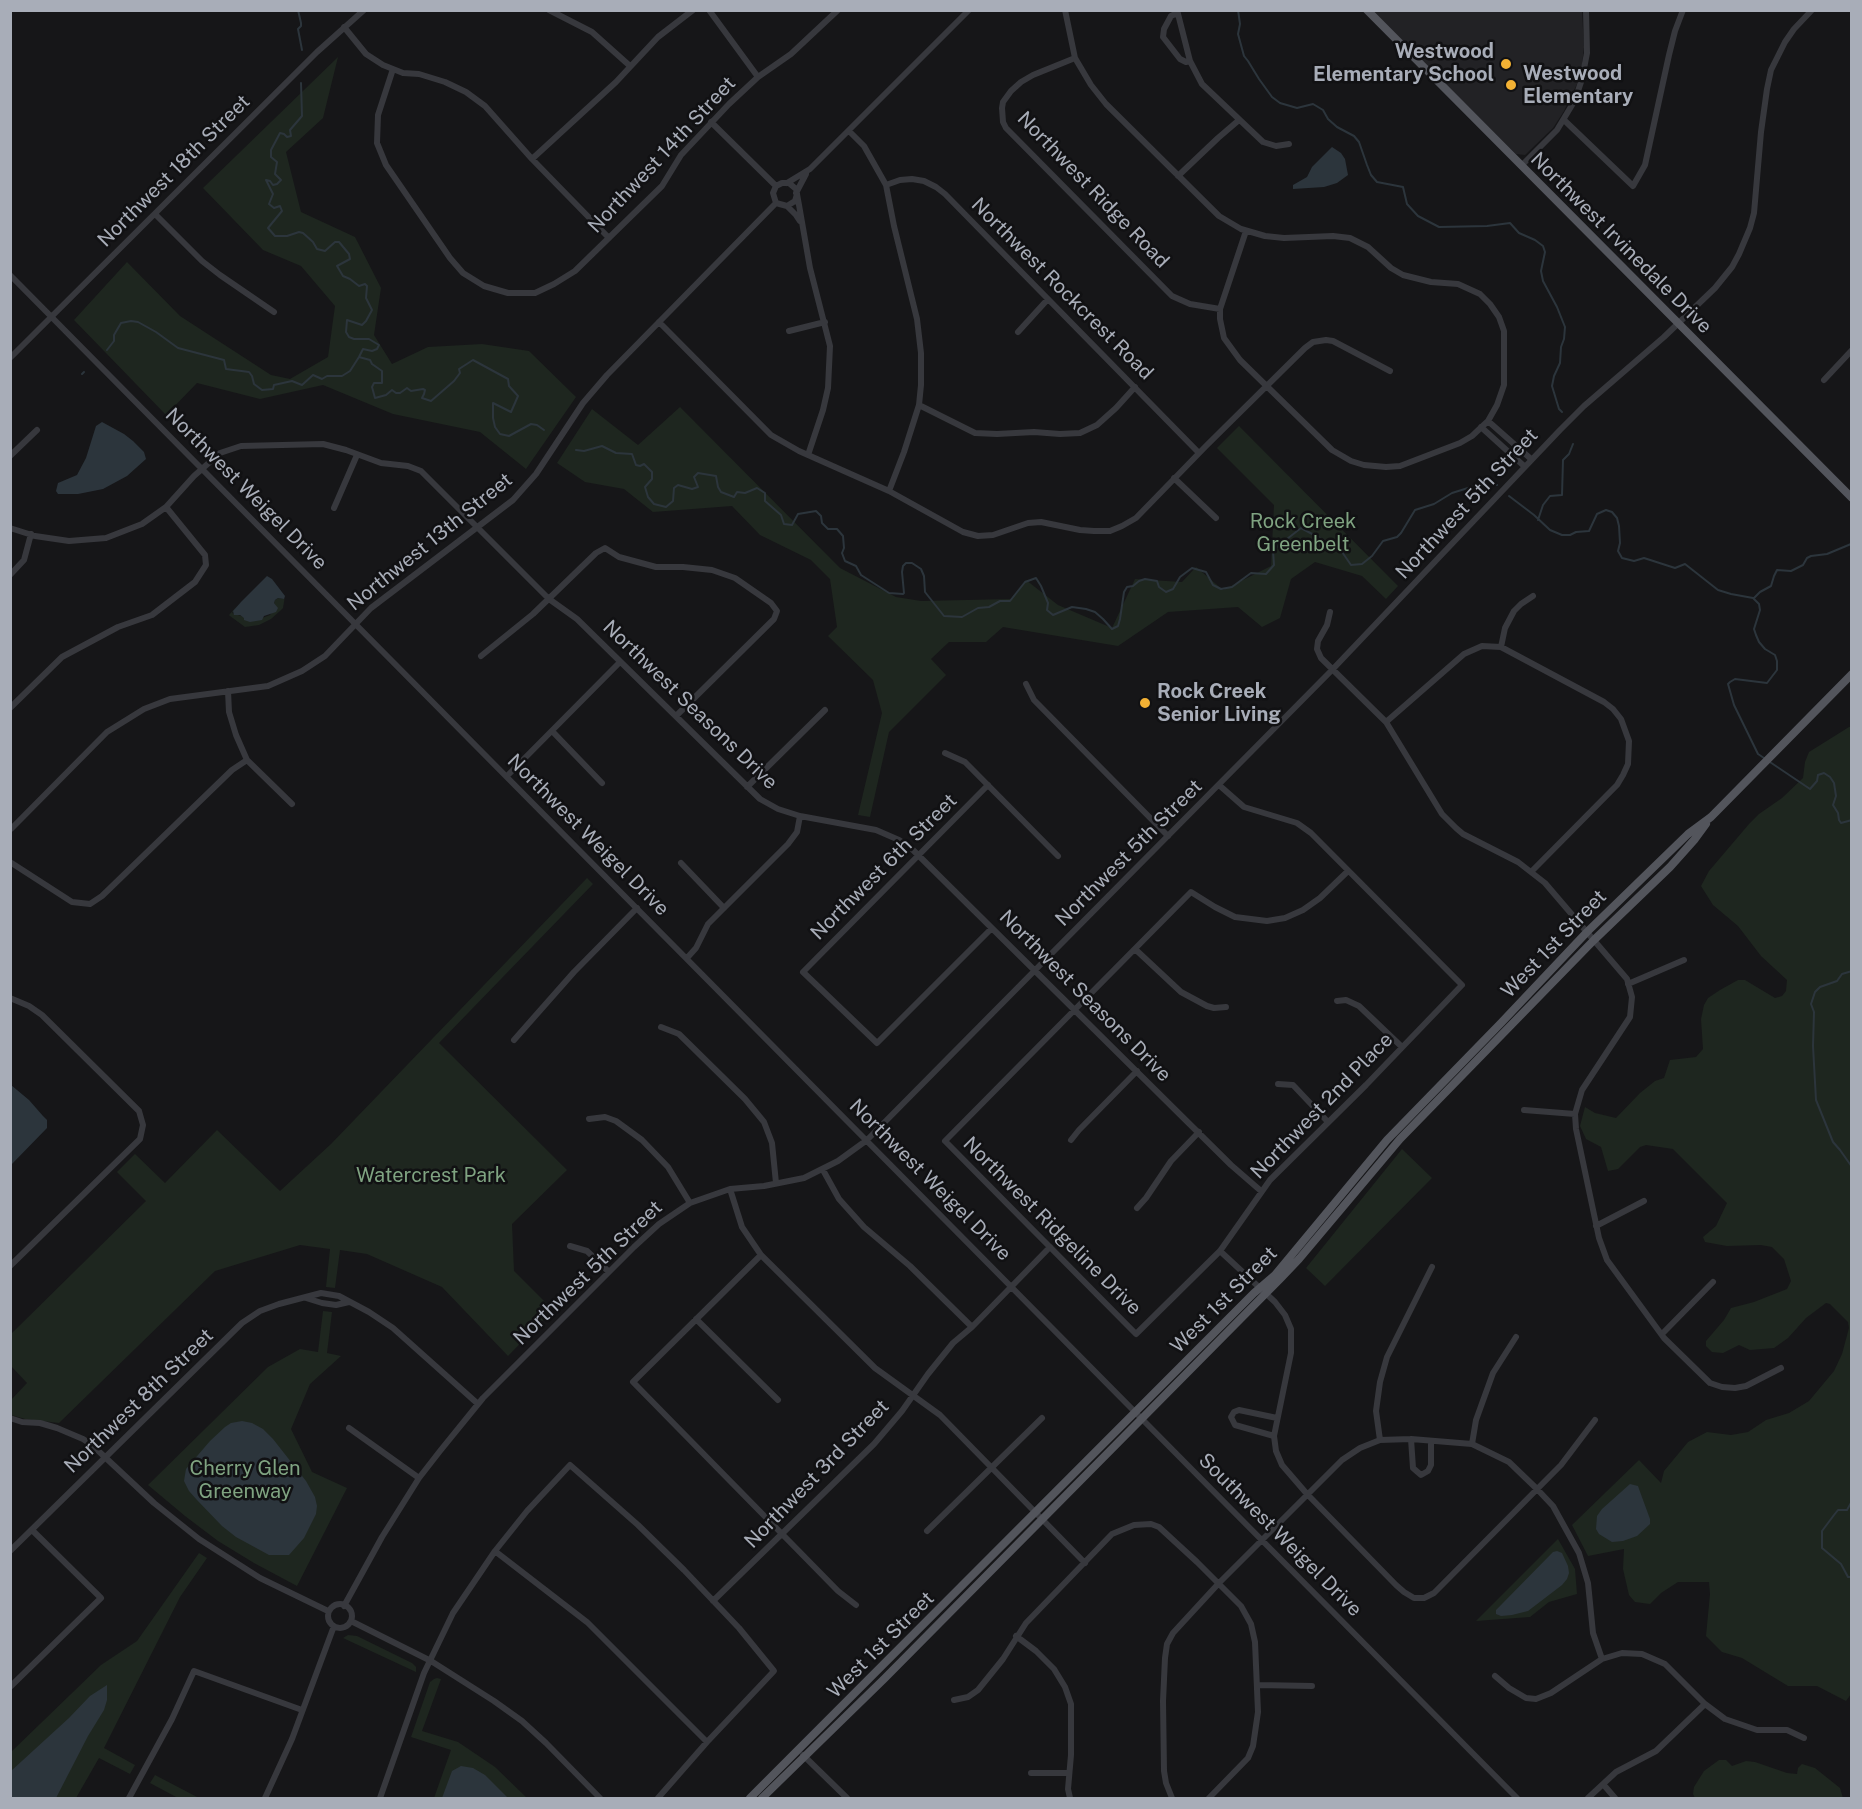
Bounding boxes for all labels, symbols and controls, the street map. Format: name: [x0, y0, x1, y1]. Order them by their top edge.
place label: Westwood Elementary School: [1313, 40, 1494, 87]
marker: Westwood Elementary School: [1499, 57, 1513, 71]
place label: Westwood Elementary: [1523, 62, 1633, 109]
street label: Northwest 14th Street: [583, 72, 741, 238]
marker: Westwood Elementary: [1504, 78, 1518, 92]
street label: Northwest 18th Street: [93, 90, 255, 252]
street label: Northwest Ridge Road: [1012, 107, 1174, 273]
street label: Northwest Irvinedale Drive: [1525, 147, 1717, 339]
street label: Northwest Rockcrest Road: [966, 193, 1158, 385]
street label: Northwest Weigel Drive: [160, 403, 332, 575]
street label: Northwest 5th Street: [1391, 424, 1543, 584]
street label: Northwest 13th Street: [343, 468, 517, 616]
park label: Rock Creek Greenbelt: [1250, 510, 1356, 557]
street label: Northwest Seasons Drive: [598, 615, 782, 795]
place label: Rock Creek Senior Living: [1157, 680, 1281, 727]
marker: Rock Creek Senior Living: [1138, 696, 1152, 710]
street label: Northwest Weigel Drive: [502, 749, 674, 921]
street label: Northwest 5th Street: [1051, 775, 1207, 931]
street label: Northwest 6th Street: [806, 789, 962, 945]
street label: West 1st Street: [1496, 885, 1612, 1003]
street label: Northwest Seasons Drive: [994, 905, 1176, 1087]
street label: Northwest 2nd Place: [1246, 1028, 1398, 1184]
street label: Northwest Weigel Drive: [844, 1094, 1016, 1266]
street label: Northwest Ridgeline Drive: [958, 1132, 1146, 1320]
park label: Watercrest Park: [356, 1164, 506, 1188]
street label: Northwest 5th Street: [509, 1196, 667, 1350]
street label: West 1st Street: [1166, 1242, 1282, 1358]
street label: Northwest 8th Street: [60, 1324, 218, 1478]
street label: Northwest 3rd Street: [740, 1395, 894, 1553]
street label: Southwest Weigel Drive: [1193, 1448, 1367, 1622]
park label: Cherry Glen Greenway: [189, 1457, 301, 1504]
street label: West 1st Street: [823, 1587, 939, 1703]

